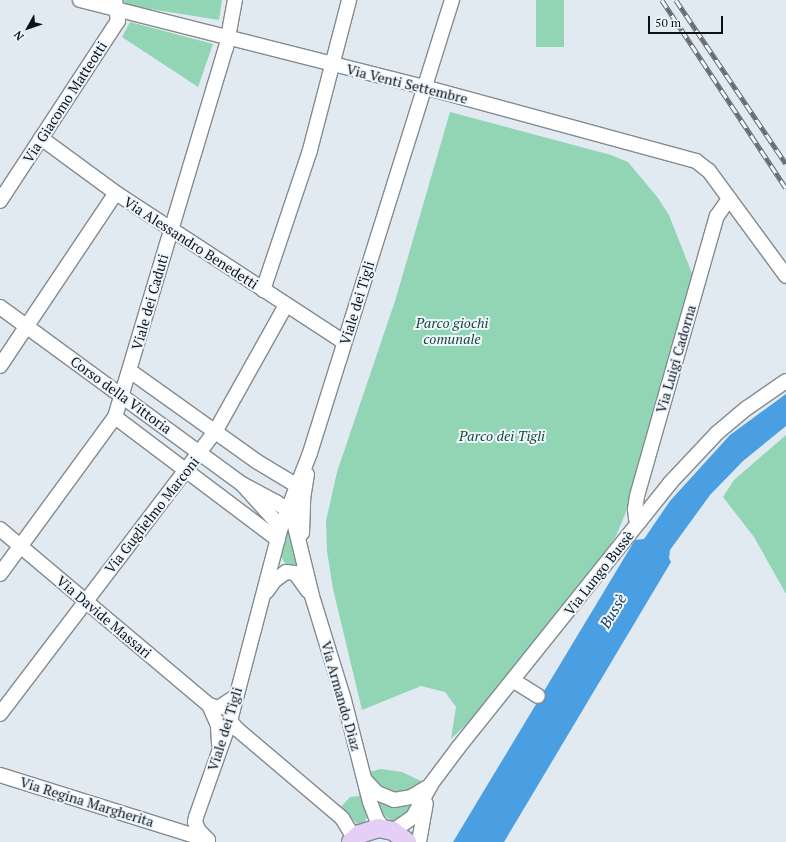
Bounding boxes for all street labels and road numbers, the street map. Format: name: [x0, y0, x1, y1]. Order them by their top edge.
street label: Via Giacomo Matteotti: [19, 38, 111, 166]
street label: Via Venti Settembre: [344, 61, 470, 107]
street label: Via Alessandro Benedetti: [120, 193, 262, 293]
street label: Viale dei Caduti: [128, 252, 172, 352]
street label: Viale dei Tigli: [336, 259, 378, 347]
street label: Via Luigi Cadorna: [653, 303, 699, 415]
street label: Corso della Vittoria: [67, 353, 175, 437]
street label: Via Guglielmo Marconi: [101, 453, 203, 577]
street label: Via Lungo Bussè: [561, 527, 637, 619]
street label: Via Davide Massari: [53, 572, 155, 662]
street label: Via Armando Diaz: [317, 639, 365, 753]
street label: Viale dei Tigli: [204, 685, 246, 773]
street label: Via Regina Margherita: [18, 774, 156, 830]

